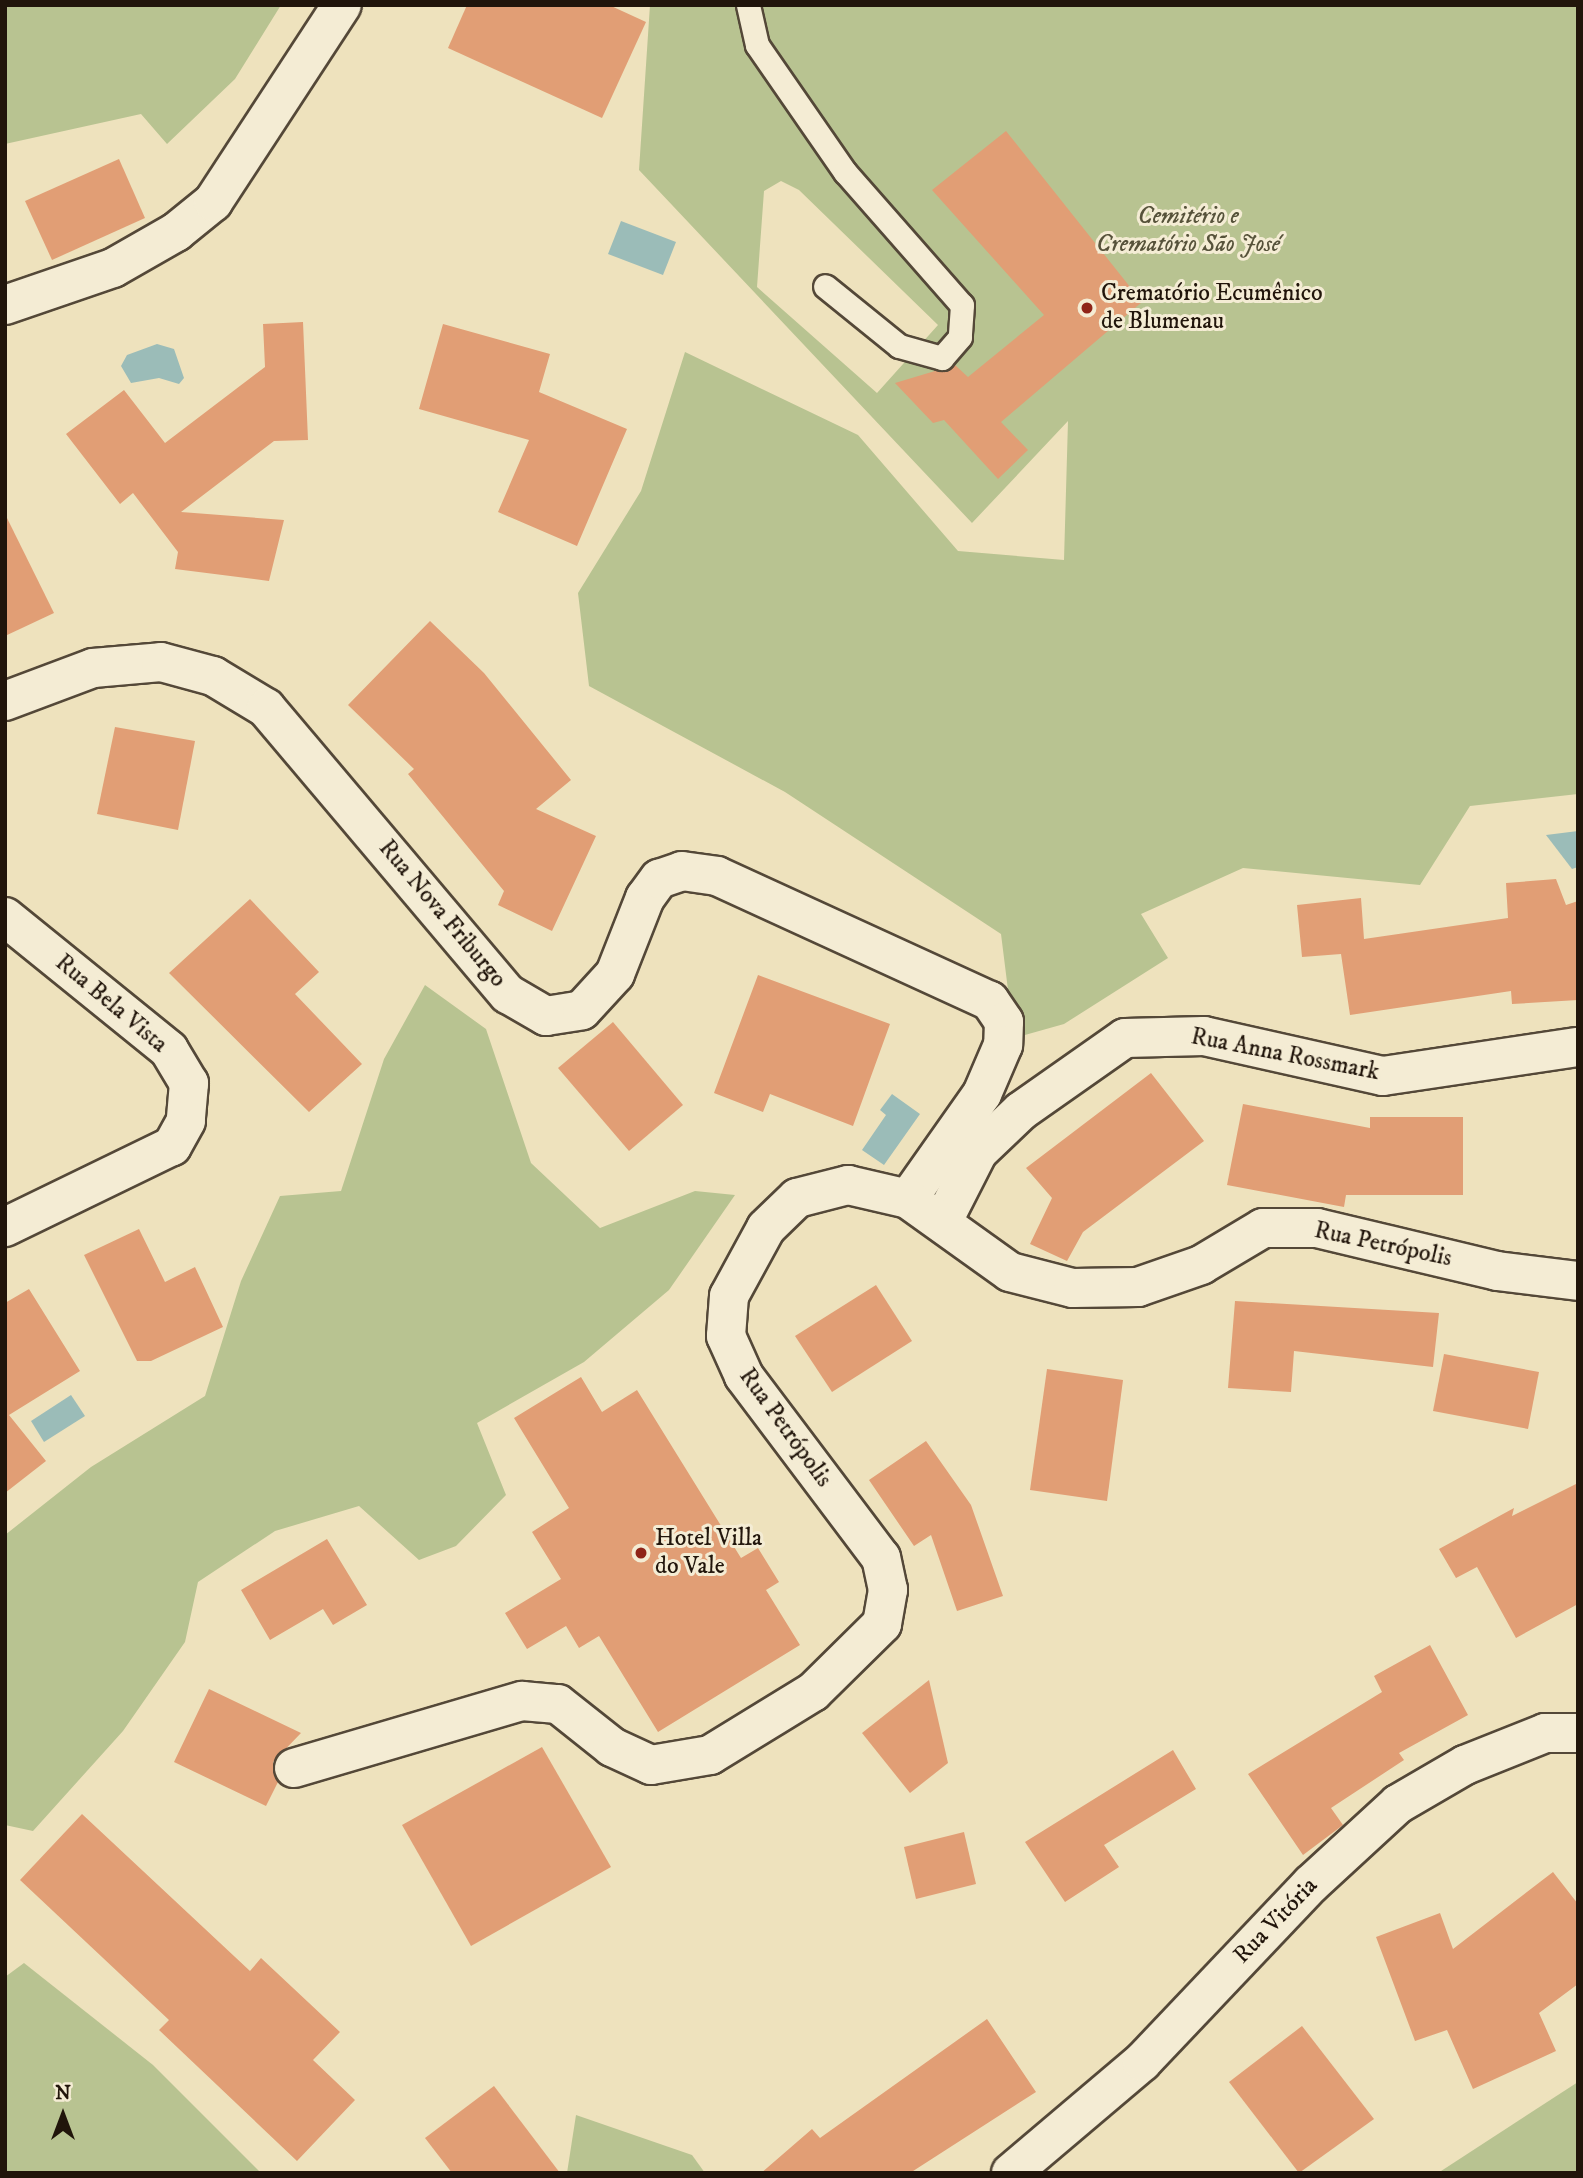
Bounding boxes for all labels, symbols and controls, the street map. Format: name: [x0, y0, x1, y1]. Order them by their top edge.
park label: Cemitério e Crematório São José: [1096, 203, 1280, 259]
place label: Crematório Ecumênico de Blumenau: [1101, 280, 1323, 336]
marker: Crematório Ecumênico de Blumenau: [1079, 300, 1095, 316]
street label: Rua Nova Friburgo: [372, 834, 512, 994]
street label: Rua Bela Vista: [49, 949, 173, 1059]
street label: Rua Anna Rossmark: [1188, 1023, 1382, 1087]
street label: Rua Petrópolis: [1312, 1216, 1454, 1274]
street label: Rua Petrópolis: [732, 1363, 838, 1493]
place label: Hotel Villa do Vale: [655, 1525, 762, 1581]
marker: Hotel Villa do Vale: [633, 1545, 649, 1561]
street label: Rua Vitória: [1228, 1872, 1324, 1970]
north arrow: [28, 2080, 98, 2150]
text: N: [55, 2082, 71, 2105]

